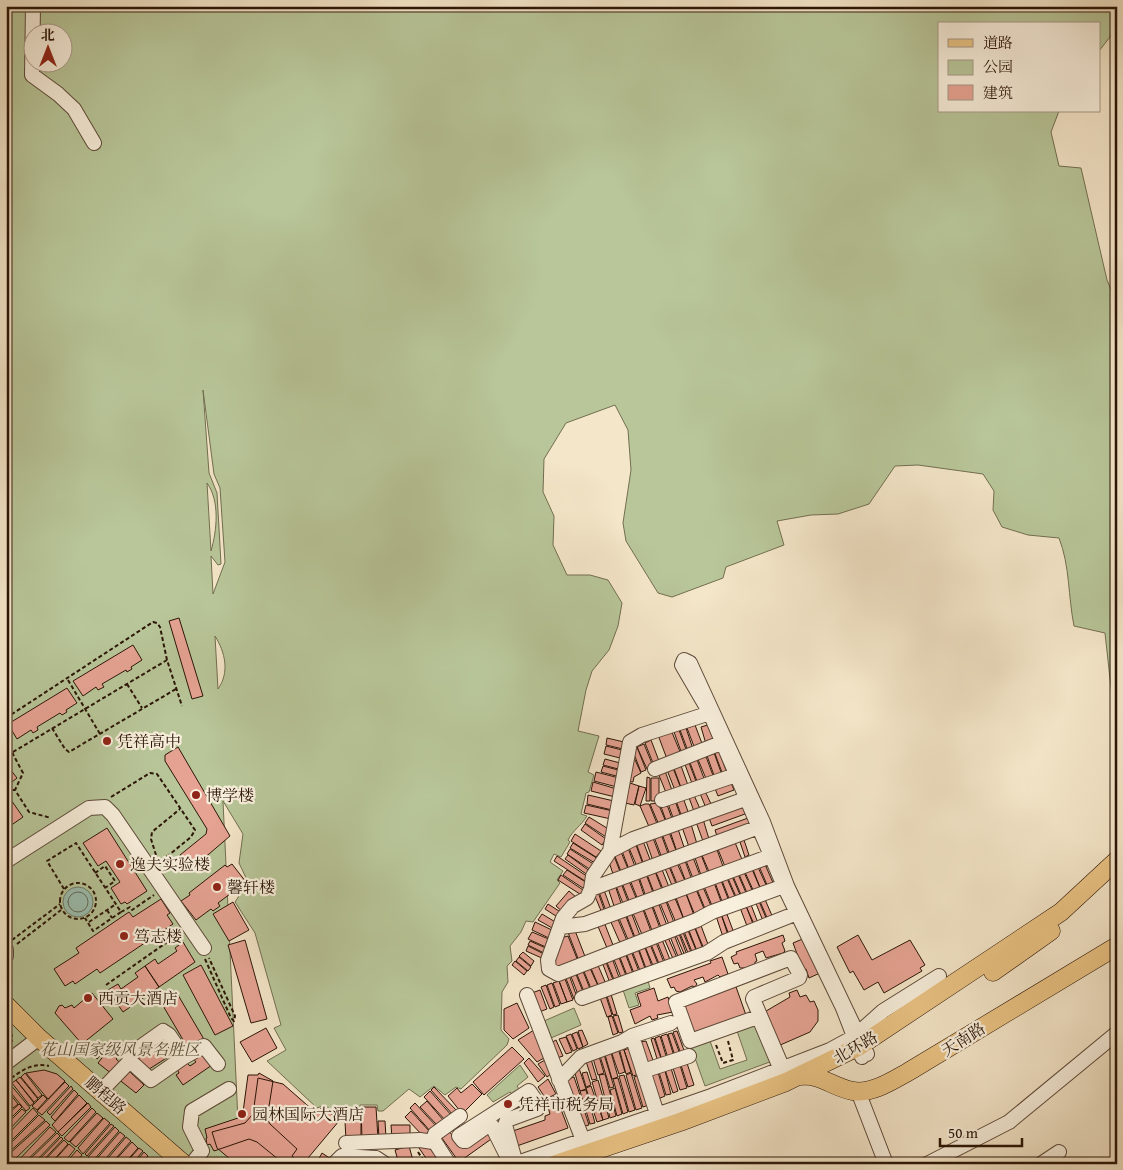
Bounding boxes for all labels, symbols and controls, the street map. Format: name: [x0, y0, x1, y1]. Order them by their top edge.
north arrow: [22, 22, 72, 72]
legend: [938, 22, 1100, 112]
text: 北: [41, 25, 55, 45]
text: 道路: [983, 32, 1013, 53]
text: 公园: [983, 56, 1013, 77]
text: 建筑: [983, 82, 1013, 103]
place label: 凭祥高中: [117, 729, 181, 753]
marker: 凭祥高中: [101, 735, 113, 747]
place label: 博学楼: [206, 783, 254, 807]
marker: 博学楼: [190, 789, 202, 801]
place label: 逸夫实验楼: [130, 852, 210, 876]
marker: 逸夫实验楼: [114, 858, 126, 870]
place label: 馨轩楼: [227, 875, 275, 899]
marker: 馨轩楼: [211, 881, 223, 893]
place label: 笃志楼: [134, 924, 182, 948]
marker: 笃志楼: [118, 930, 130, 942]
place label: 西贡大酒店: [98, 986, 178, 1010]
marker: 西贡大酒店: [82, 992, 94, 1004]
street label: 天南路: [936, 1016, 990, 1062]
street label: 北环路: [828, 1025, 882, 1069]
park label: 花山国家级风景名胜区: [40, 1037, 202, 1061]
street label: 鹏程路: [80, 1070, 132, 1120]
place label: 凭祥市税务局: [518, 1092, 614, 1116]
marker: 凭祥市税务局: [502, 1098, 514, 1110]
place label: 园林国际大酒店: [252, 1102, 364, 1126]
marker: 园林国际大酒店: [236, 1108, 248, 1120]
scale bar: [940, 1115, 1023, 1147]
text: 50 m: [948, 1122, 979, 1143]

